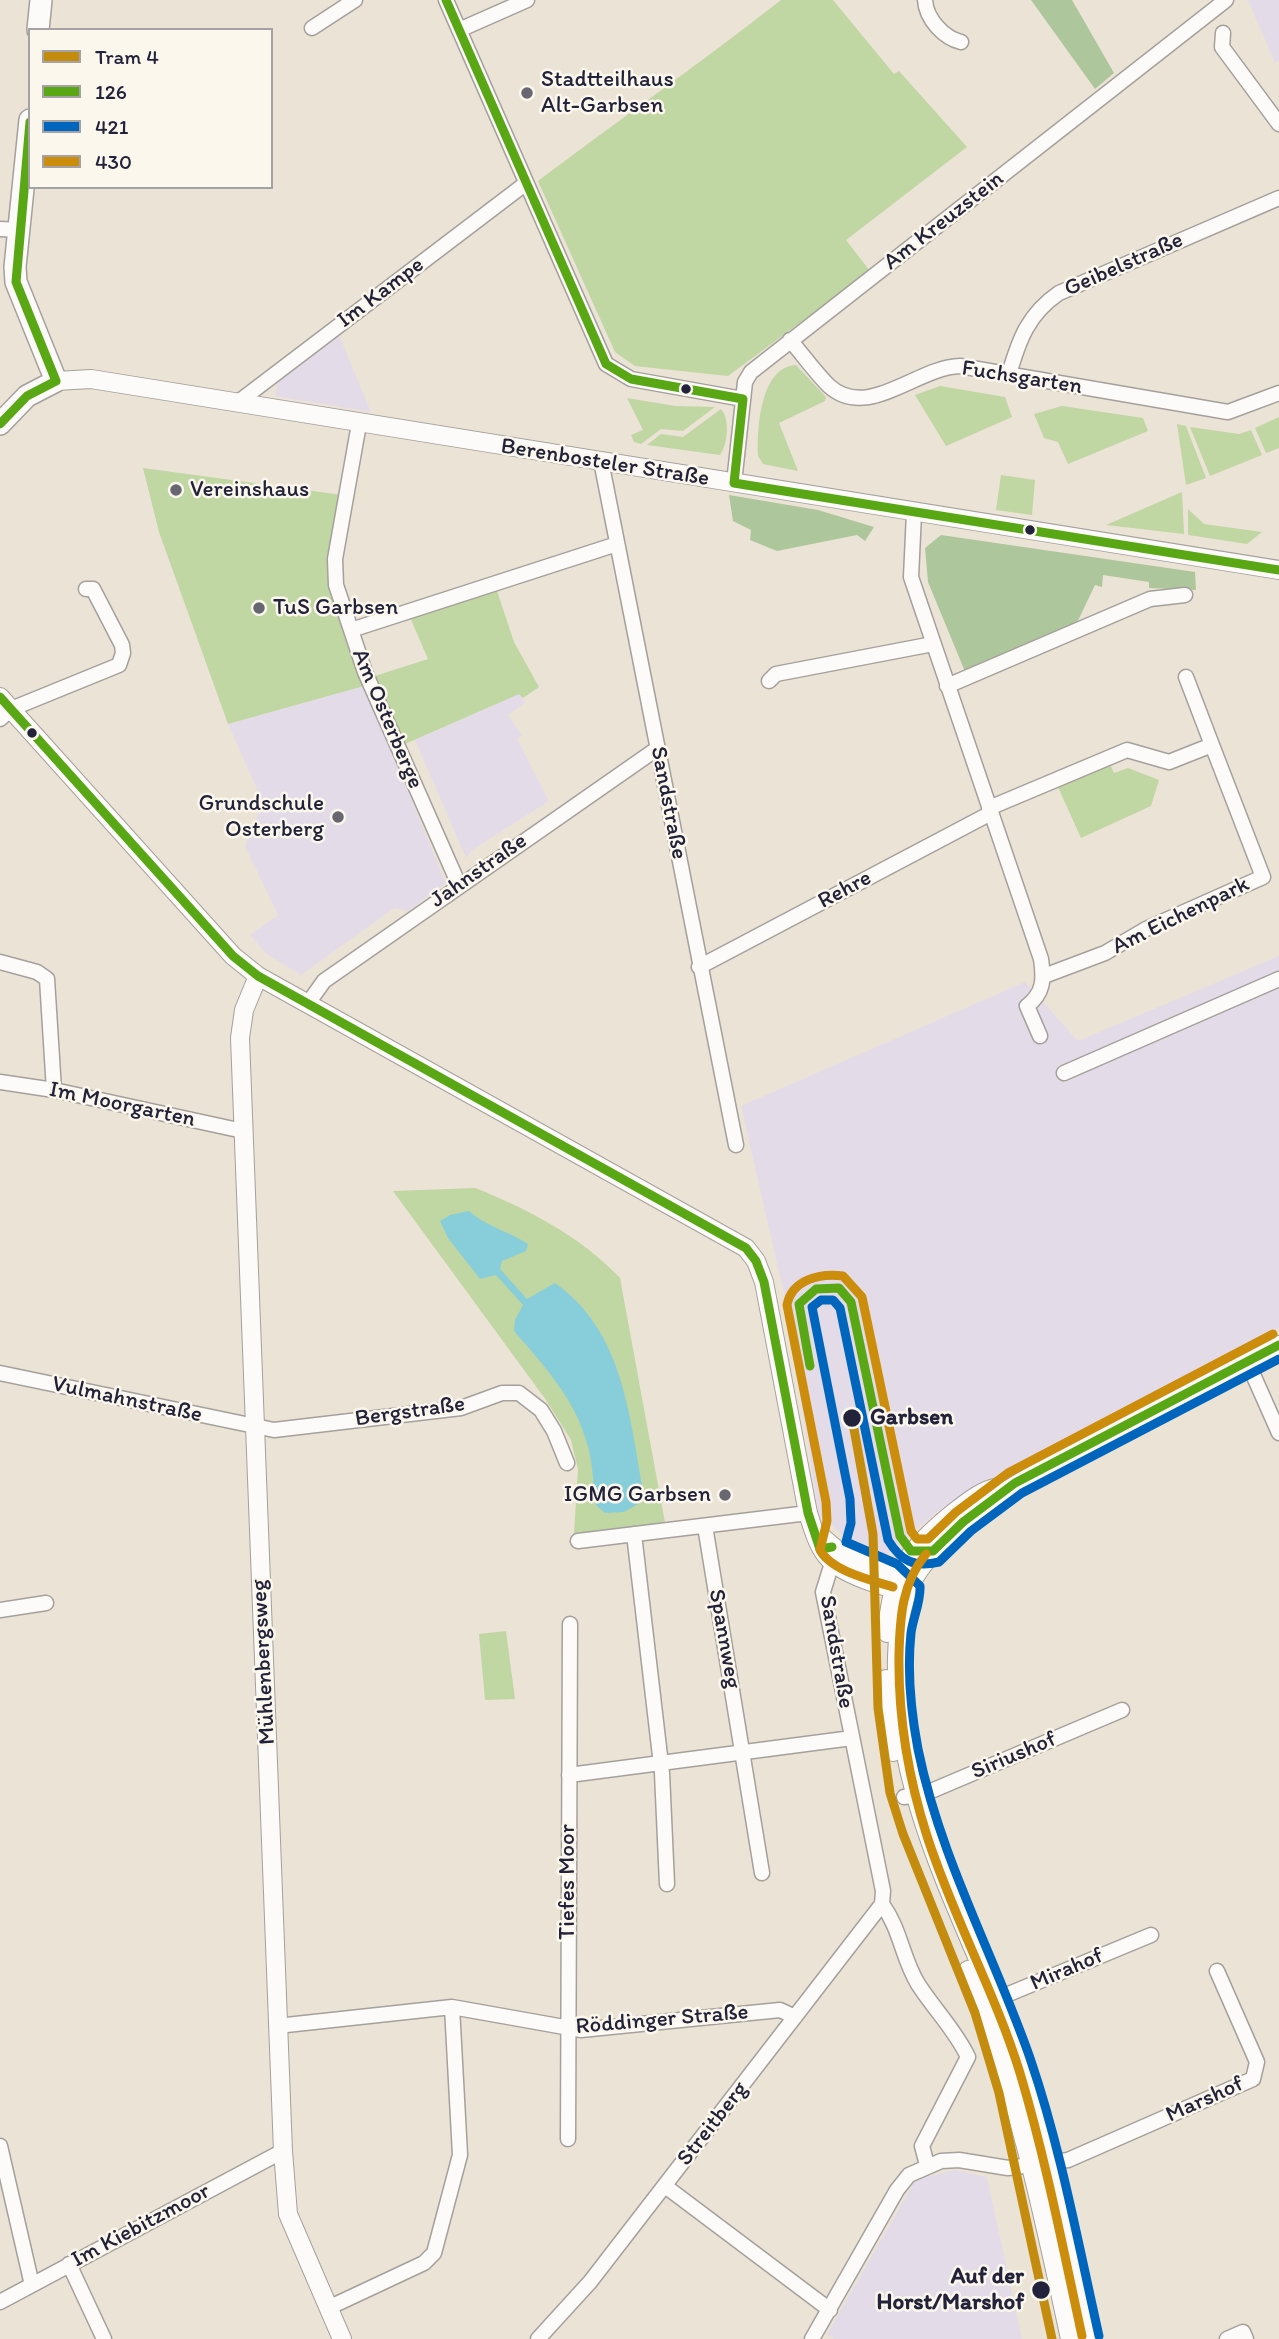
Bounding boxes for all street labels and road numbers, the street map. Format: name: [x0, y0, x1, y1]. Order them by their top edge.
street label: Am Kreuzstein: [878, 165, 1010, 277]
street label: Geibelstraße: [1060, 227, 1188, 303]
street label: Im Kampe: [332, 251, 430, 335]
street label: Fuchsgarten: [960, 355, 1084, 401]
street label: Berenbosteler Straße: [499, 433, 711, 493]
street label: Am Osterberge: [345, 645, 429, 793]
street label: Sandstraße: [644, 744, 692, 862]
street label: Jahnstraße: [425, 828, 533, 914]
street label: Rehre: [813, 865, 877, 915]
street label: Am Eichenpark: [1108, 871, 1254, 961]
street label: Im Moorgarten: [47, 1076, 197, 1134]
street label: Vulmahnstraße: [49, 1371, 205, 1429]
street label: Bergstraße: [353, 1391, 467, 1433]
street label: Mühlenbergsweg: [246, 1578, 282, 1746]
street label: Spannweg: [702, 1587, 746, 1691]
street label: Sandstraße: [812, 1593, 860, 1711]
street label: Siriushof: [967, 1726, 1061, 1786]
street label: Tiefes Moor: [554, 1824, 582, 1940]
street label: Mirahof: [1026, 1942, 1108, 1998]
street label: Röddinger Straße: [574, 1999, 750, 2041]
street label: Marshof: [1162, 2071, 1248, 2129]
street label: Streitberg: [672, 2076, 754, 2172]
street label: Im Kiebitzmoor: [67, 2178, 215, 2274]

